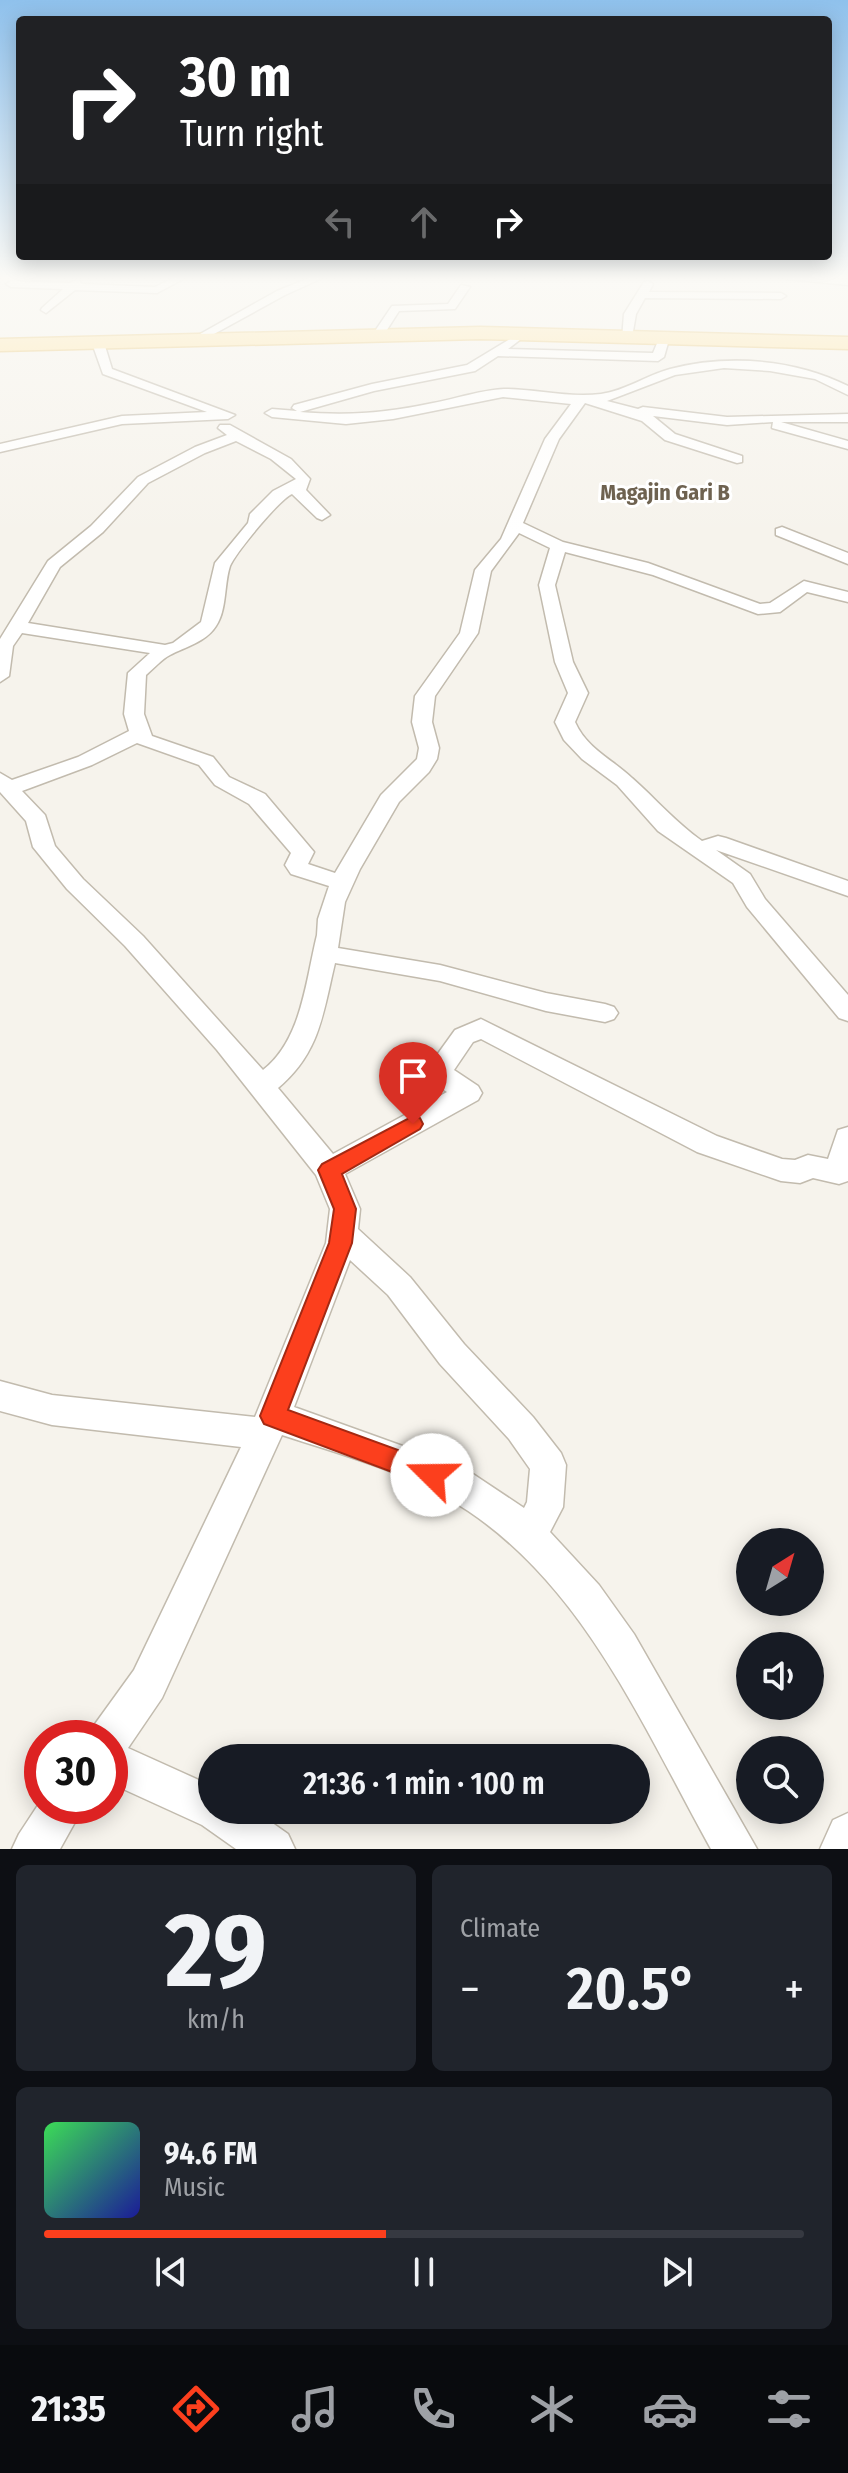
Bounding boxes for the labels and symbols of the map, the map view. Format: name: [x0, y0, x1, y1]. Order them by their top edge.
district label: Magajin Gari B: [600, 479, 730, 506]
pin: [379, 1042, 447, 1124]
position arrow: [390, 1433, 474, 1517]
north arrow: [736, 1528, 824, 1616]
speed limit sign: 30: [24, 1720, 128, 1824]

